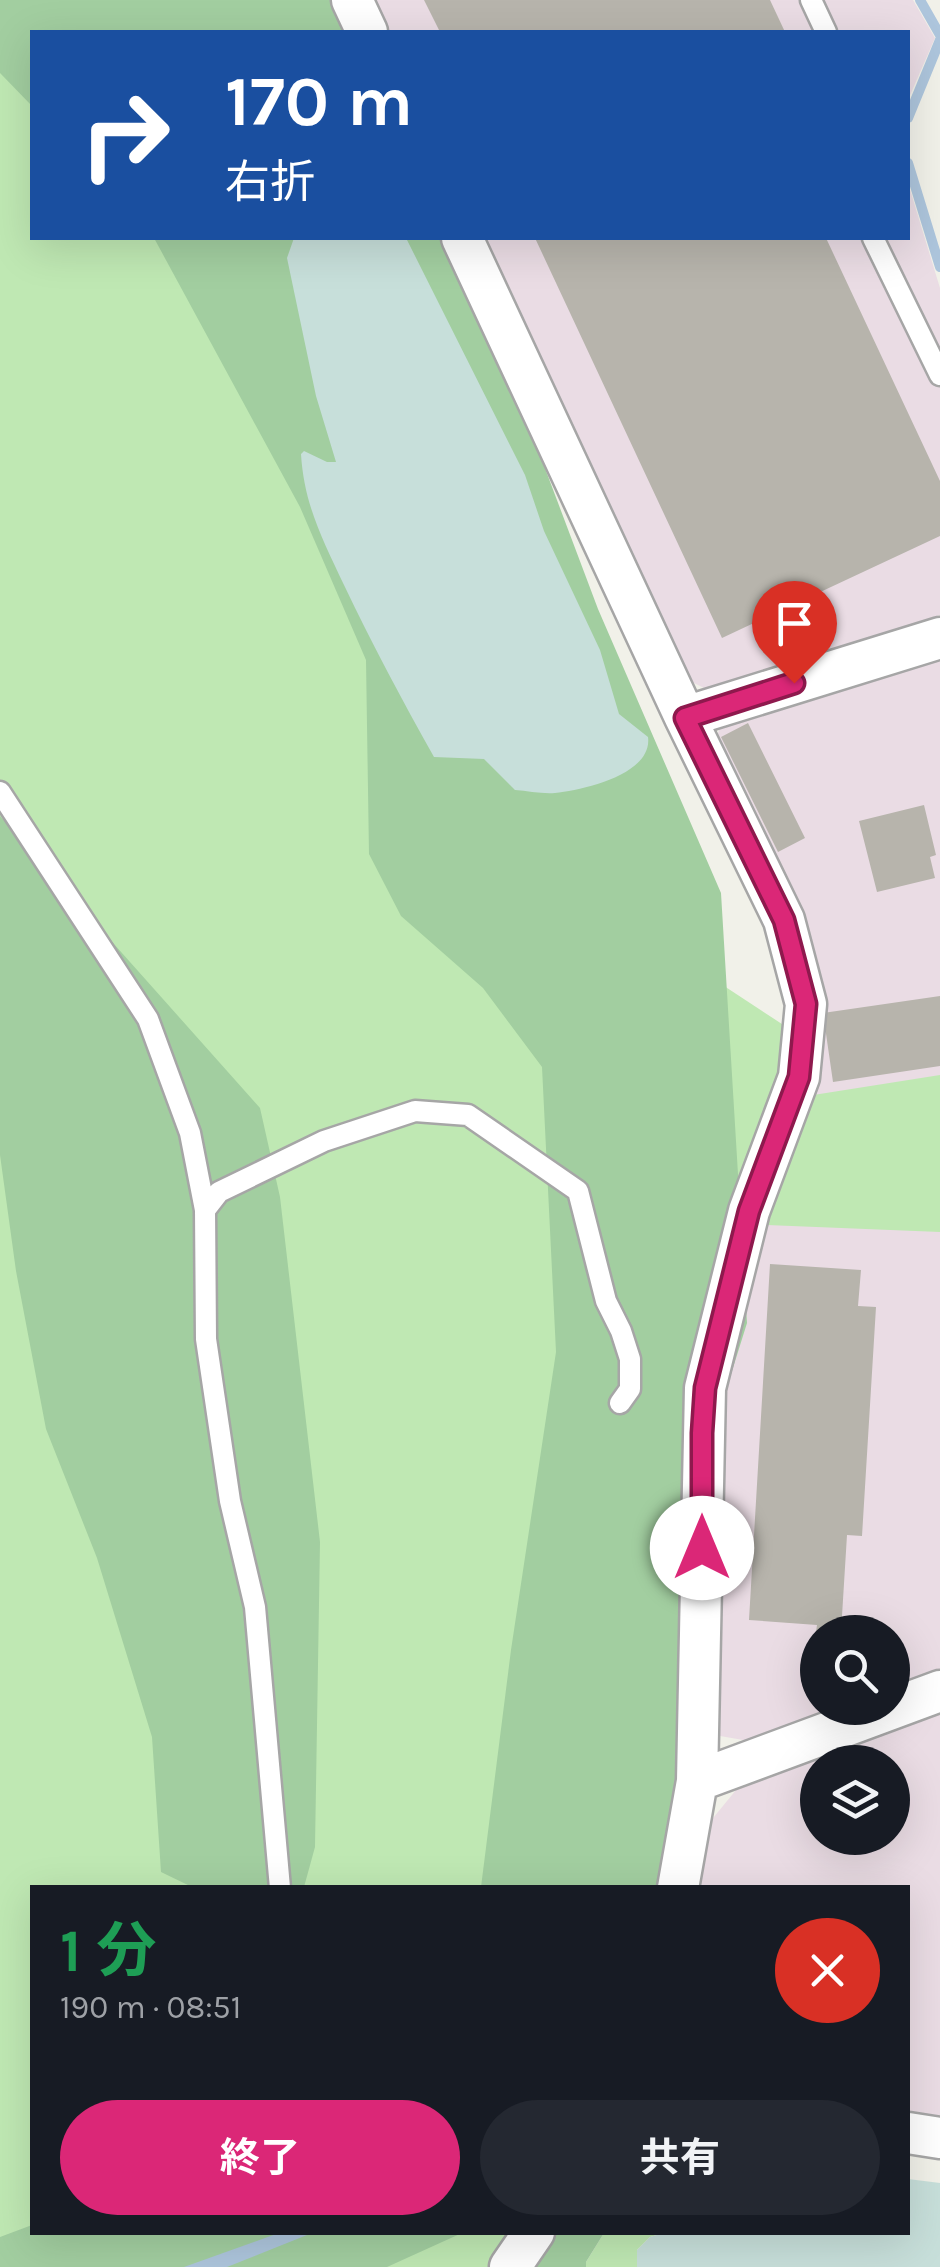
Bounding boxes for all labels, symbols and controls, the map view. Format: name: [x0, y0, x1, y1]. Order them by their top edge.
text: 170 m: [225, 61, 413, 143]
icon: right: [60, 70, 190, 200]
text: 右折: [225, 156, 315, 208]
pin: [752, 581, 837, 684]
icon: arrive: [767, 596, 822, 651]
position arrow: [650, 1496, 754, 1600]
map controls: [800, 1615, 910, 1855]
button: search: [800, 1615, 910, 1725]
button: layers: [800, 1745, 910, 1855]
text: 1 分: [60, 1916, 157, 1986]
button: close: [775, 1918, 880, 2023]
text: 190 m · 08:51: [60, 1989, 241, 2026]
button: 終了: [60, 2100, 460, 2215]
button: 共有: [480, 2100, 880, 2215]

